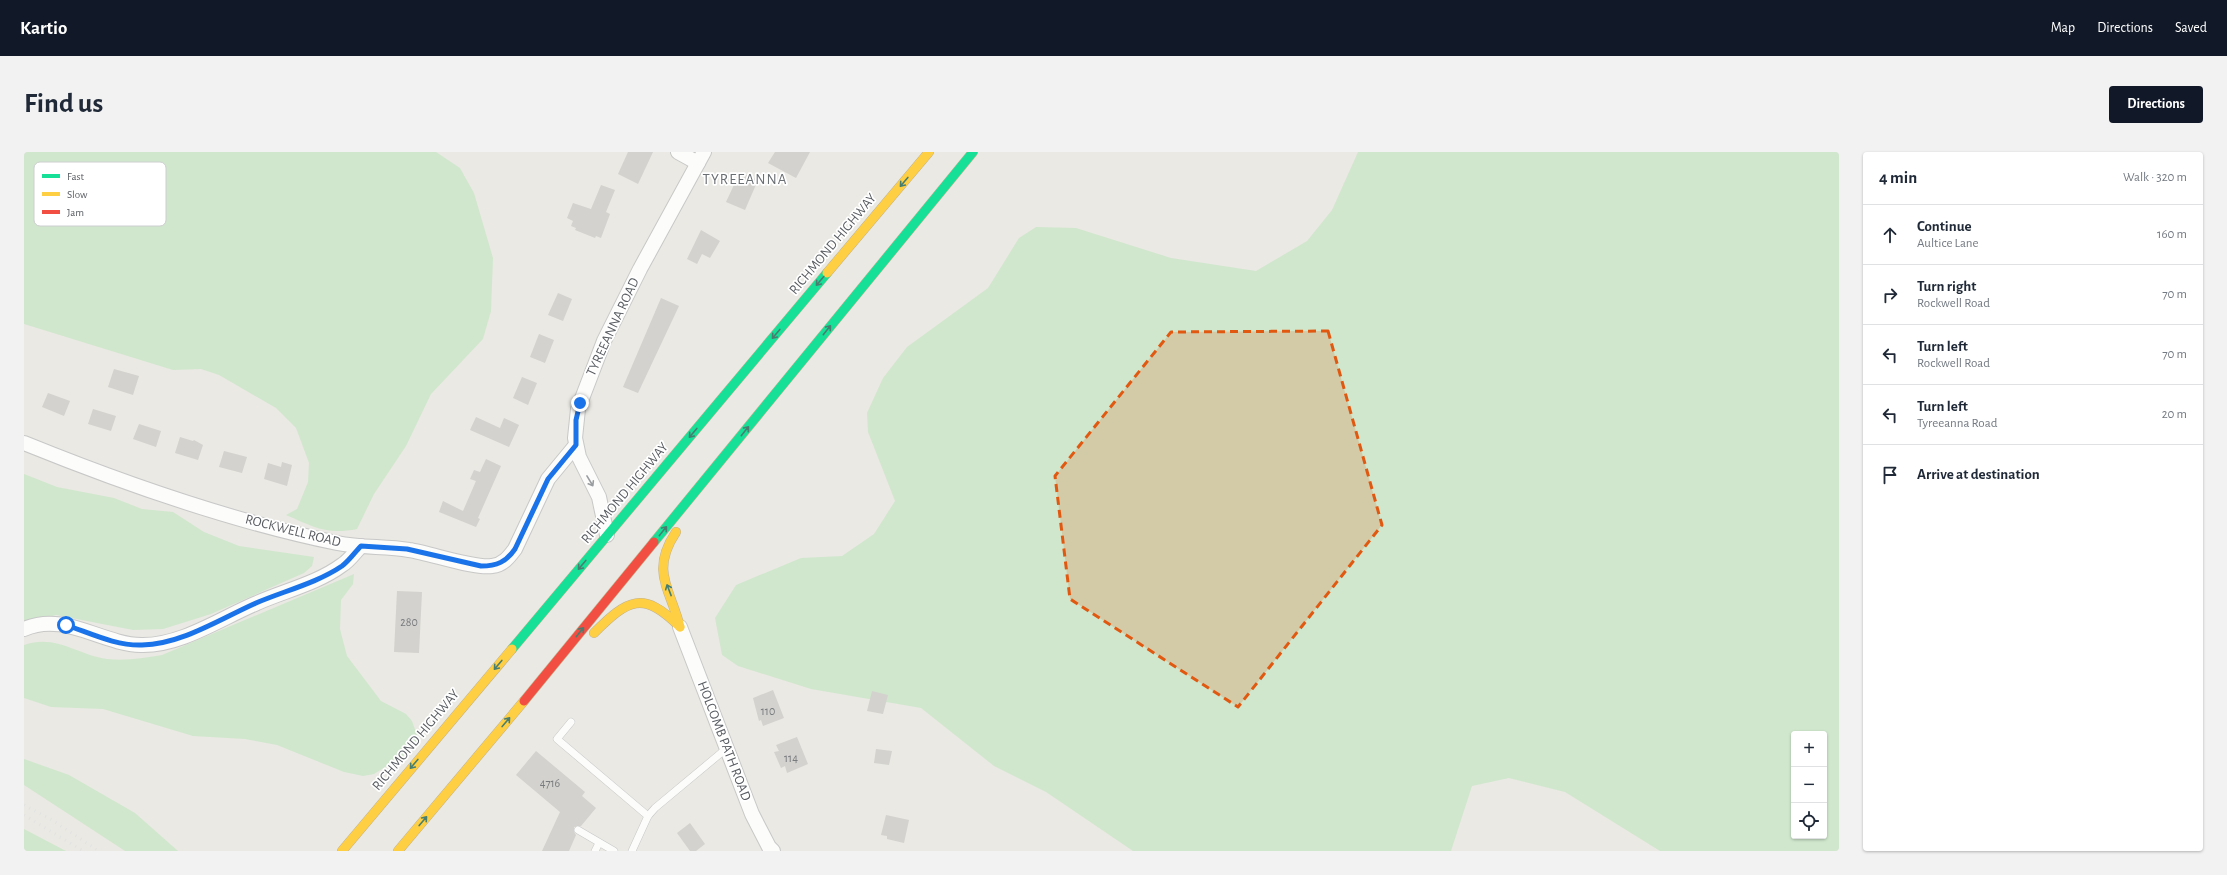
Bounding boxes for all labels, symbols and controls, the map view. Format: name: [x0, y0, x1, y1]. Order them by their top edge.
text: Kartio: [20, 19, 67, 38]
text: Map: [2051, 21, 2075, 35]
text: Directions: [2097, 21, 2153, 35]
text: Saved: [2175, 21, 2207, 35]
button: Directions: [2109, 86, 2203, 123]
text: Find us: [24, 90, 103, 118]
legend: [34, 162, 166, 226]
text: 4 min: [1879, 169, 1917, 186]
text: Fast: [67, 171, 85, 182]
text: Walk · 320 m: [2123, 171, 2187, 184]
district label: TYREEANNA: [703, 172, 787, 187]
one-way arrow: [899, 177, 908, 187]
text: Slow: [67, 189, 88, 200]
street label: RICHMOND HIGHWAY: [787, 190, 880, 297]
text: Jam: [67, 207, 84, 218]
text: Continue: [1917, 219, 1972, 234]
icon: ahead: [1879, 224, 1901, 246]
text: 160 m: [2157, 228, 2187, 241]
text: Aultice Lane: [1917, 237, 1979, 250]
street label: TYREEANNA ROAD: [584, 276, 642, 378]
one-way arrow: [816, 276, 825, 287]
text: Turn right: [1917, 279, 1976, 294]
icon: right: [1879, 284, 1901, 306]
text: 70 m: [2162, 288, 2187, 301]
text: Rockwell Road: [1917, 297, 1990, 310]
one-way arrow: [823, 324, 831, 335]
one-way arrow: [772, 328, 781, 339]
text: Turn left: [1917, 339, 1968, 354]
icon: left: [1879, 344, 1901, 366]
text: 70 m: [2162, 348, 2187, 361]
text: Rockwell Road: [1917, 357, 1990, 370]
route end: [571, 394, 589, 412]
text: Turn left: [1917, 399, 1968, 414]
icon: left: [1879, 404, 1901, 426]
text: 20 m: [2162, 408, 2187, 421]
text: Tyreeanna Road: [1917, 417, 1997, 430]
one-way arrow: [741, 425, 749, 436]
one-way arrow: [688, 428, 697, 439]
street label: RICHMOND HIGHWAY: [579, 439, 672, 546]
icon: arrive: [1879, 464, 1901, 486]
text: Arrive at destination: [1917, 467, 2040, 482]
one-way arrow: [587, 475, 595, 487]
street label: ROCKWELL ROAD: [244, 512, 342, 550]
one-way arrow: [658, 526, 667, 537]
one-way arrow: [578, 560, 587, 571]
one-way arrow: [664, 584, 672, 596]
route start: [57, 616, 75, 634]
house number: 280: [400, 616, 418, 628]
one-way arrow: [576, 627, 585, 637]
one-way arrow: [494, 659, 503, 670]
street label: HOLCOMB PATH ROAD: [695, 679, 753, 803]
street label: RICHMOND HIGHWAY: [370, 686, 463, 793]
house number: 110: [761, 705, 775, 717]
one-way arrow: [502, 716, 511, 727]
map controls: [1791, 731, 1827, 839]
button: +: [1791, 731, 1827, 767]
house number: 114: [784, 752, 798, 764]
one-way arrow: [410, 758, 419, 769]
button: −: [1791, 767, 1827, 803]
house number: 4716: [540, 777, 561, 789]
button: locate: [1791, 803, 1827, 839]
one-way arrow: [418, 816, 427, 827]

